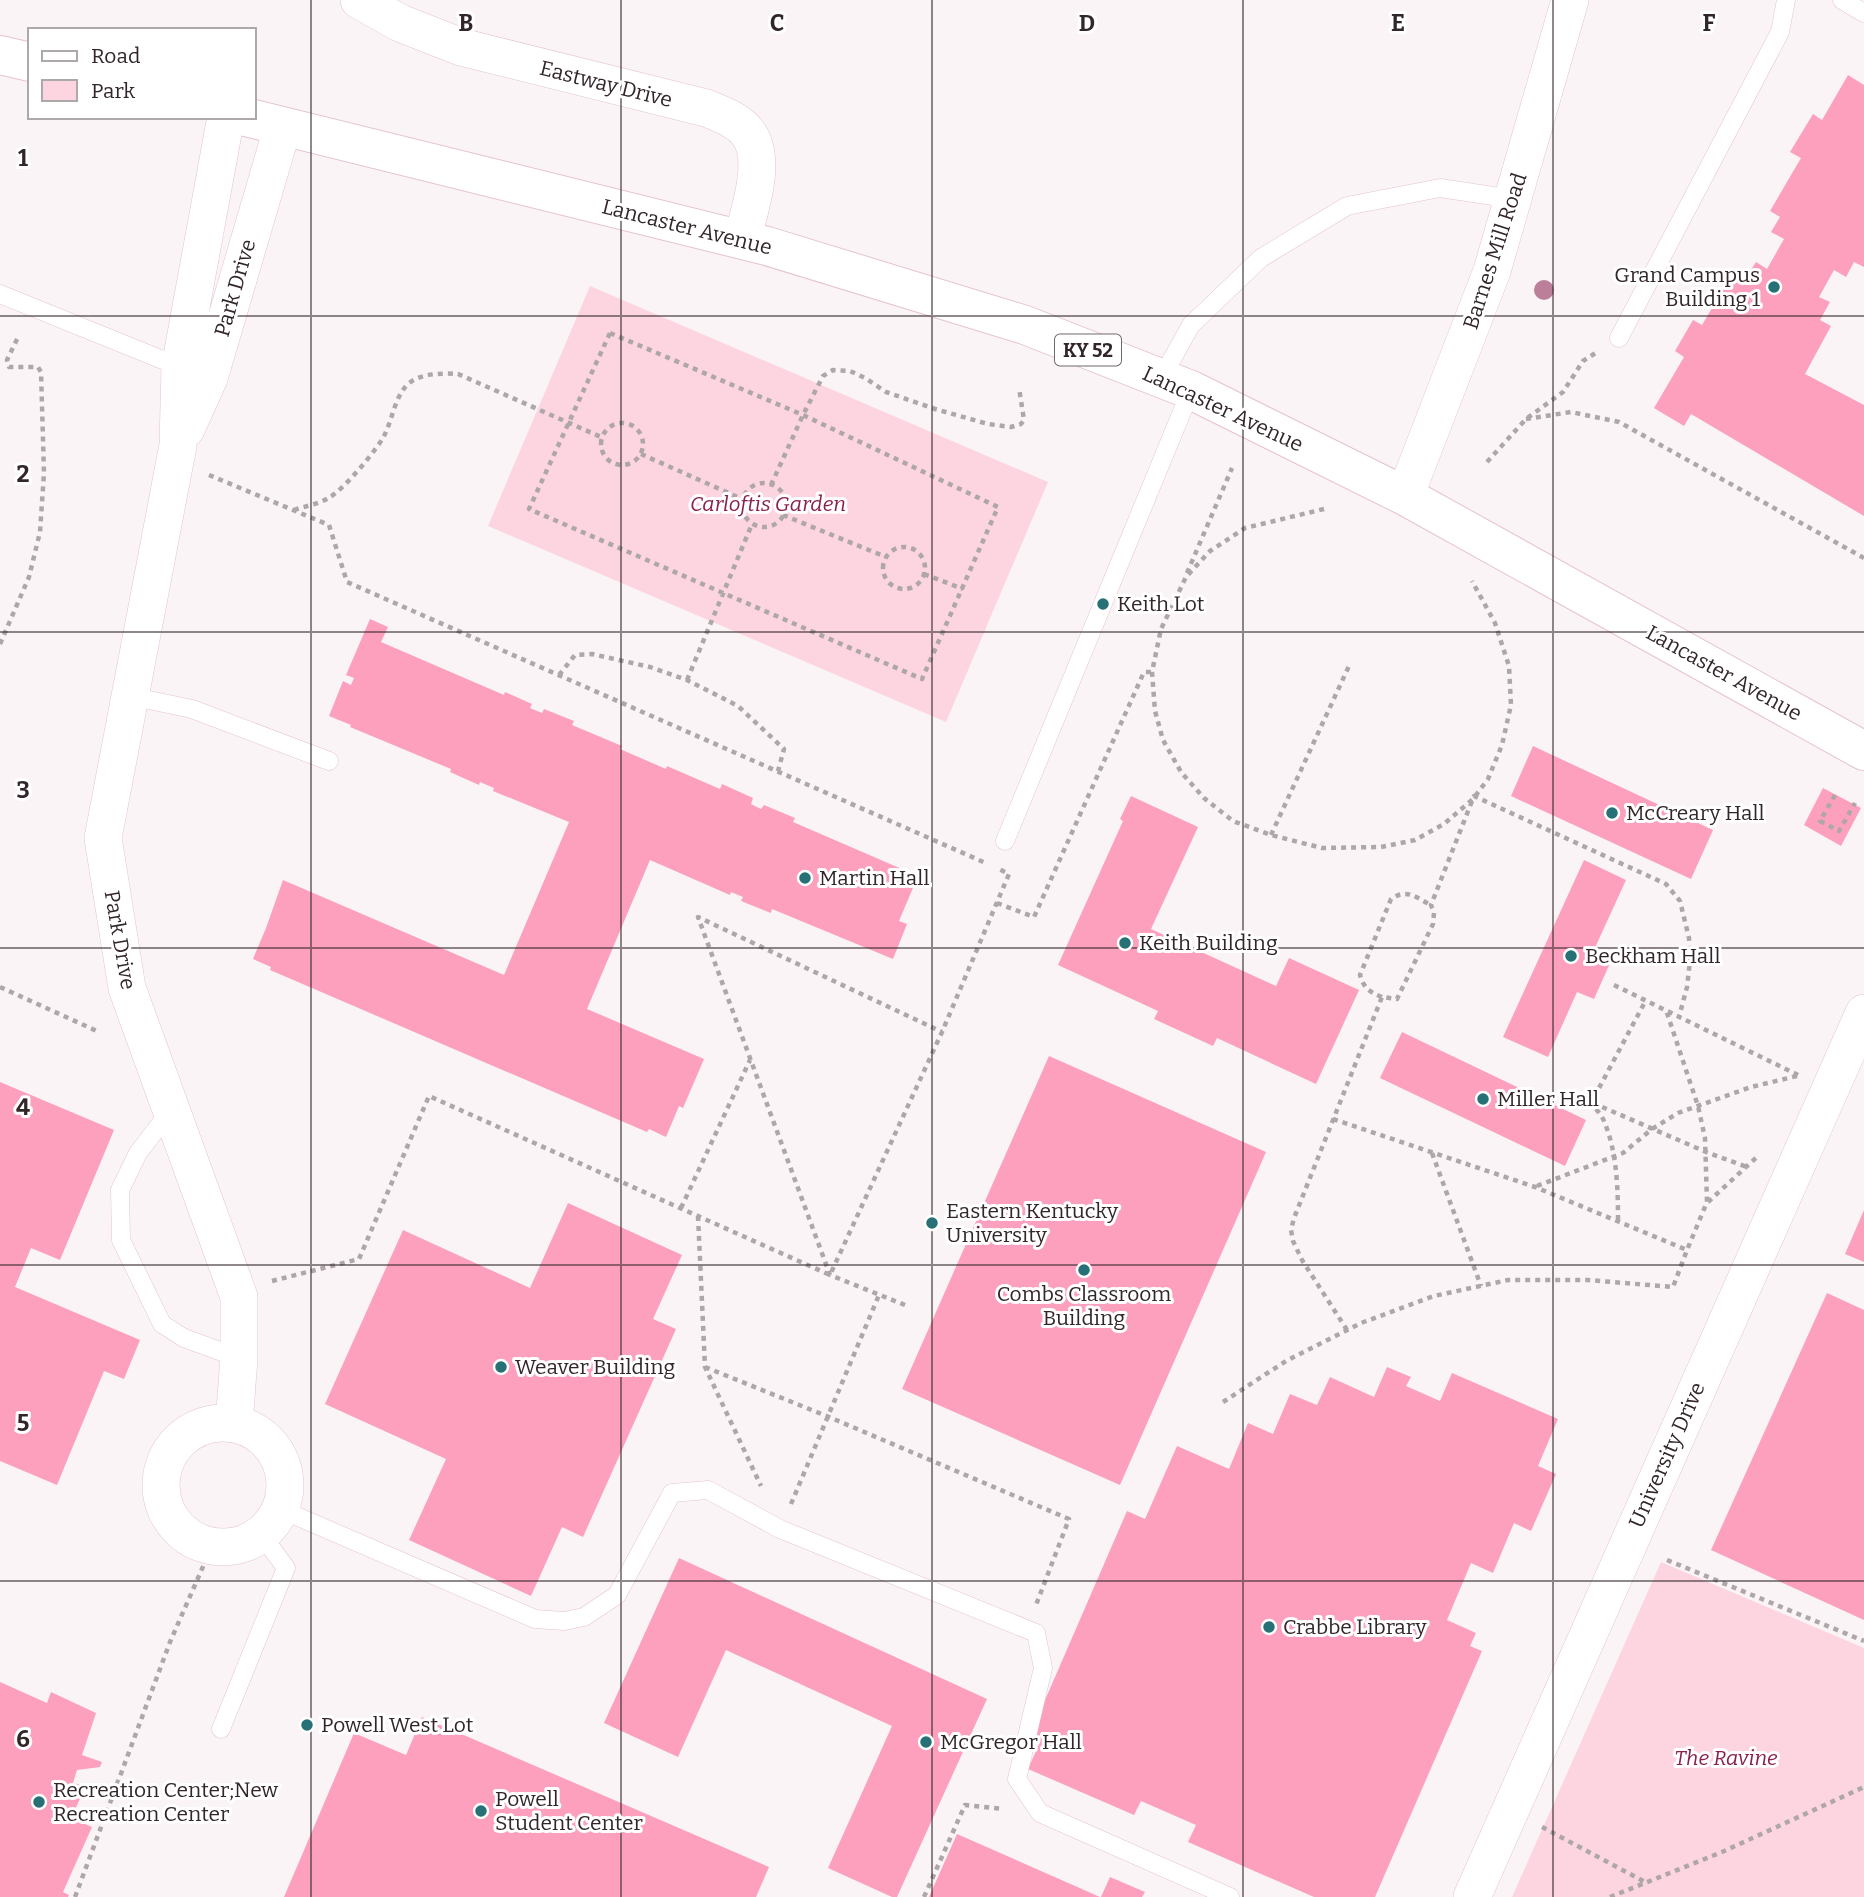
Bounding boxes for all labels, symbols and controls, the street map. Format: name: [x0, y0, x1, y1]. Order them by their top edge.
text: B: [459, 9, 473, 37]
text: C: [770, 9, 784, 37]
text: D: [1079, 9, 1095, 37]
text: E: [1391, 9, 1405, 37]
text: F: [1703, 9, 1716, 37]
legend: [28, 28, 256, 119]
text: Road: [91, 43, 140, 69]
street label: Eastway Drive: [537, 55, 675, 113]
text: Park: [91, 78, 135, 104]
text: 1: [18, 144, 28, 172]
street label: Barnes Mill Road: [1457, 169, 1533, 333]
street label: Lancaster Avenue: [599, 193, 775, 261]
street label: Park Drive: [209, 236, 261, 340]
place label: Grand Campus Building 1: [1614, 262, 1760, 312]
marker: Grand Campus Building 1: [1766, 279, 1782, 295]
road number: KY 52: [1055, 334, 1121, 366]
street label: Lancaster Avenue: [1139, 360, 1307, 458]
text: 2: [17, 460, 30, 488]
park label: Carloftis Garden: [690, 491, 846, 517]
place label: Keith Lot: [1117, 591, 1205, 617]
marker: Keith Lot: [1095, 596, 1111, 612]
street label: Lancaster Avenue: [1642, 619, 1806, 727]
text: 3: [16, 776, 30, 804]
place label: McCreary Hall: [1626, 800, 1765, 826]
marker: McCreary Hall: [1604, 805, 1620, 821]
place label: Martin Hall: [819, 865, 929, 891]
marker: Martin Hall: [797, 870, 813, 886]
street label: Park Drive: [98, 888, 142, 992]
place label: Keith Building: [1139, 930, 1278, 956]
marker: Keith Building: [1117, 935, 1133, 951]
place label: Beckham Hall: [1585, 943, 1720, 969]
marker: Beckham Hall: [1563, 948, 1579, 964]
place label: Miller Hall: [1497, 1086, 1599, 1112]
marker: Miller Hall: [1475, 1091, 1491, 1107]
text: 4: [16, 1093, 30, 1121]
place label: Eastern Kentucky University: [946, 1198, 1119, 1248]
marker: Eastern Kentucky University: [924, 1215, 940, 1231]
marker: Combs Classroom Building: [1076, 1262, 1092, 1278]
place label: Combs Classroom Building: [997, 1281, 1171, 1331]
place label: Weaver Building: [515, 1354, 676, 1380]
marker: Weaver Building: [493, 1359, 509, 1375]
street label: University Drive: [1623, 1378, 1711, 1532]
text: 5: [17, 1409, 29, 1437]
place label: Crabbe Library: [1283, 1614, 1427, 1640]
marker: Crabbe Library: [1261, 1619, 1277, 1635]
place label: Powell West Lot: [321, 1712, 474, 1738]
marker: Powell West Lot: [299, 1717, 315, 1733]
text: 6: [16, 1725, 30, 1753]
place label: McGregor Hall: [940, 1729, 1082, 1755]
marker: McGregor Hall: [918, 1734, 934, 1750]
park label: The Ravine: [1674, 1745, 1778, 1771]
place label: Recreation Center;New Recreation Center: [53, 1777, 278, 1827]
place label: Powell Student Center: [495, 1786, 643, 1836]
marker: Recreation Center;New Recreation Center: [31, 1794, 47, 1810]
marker: Powell Student Center: [473, 1803, 489, 1819]

